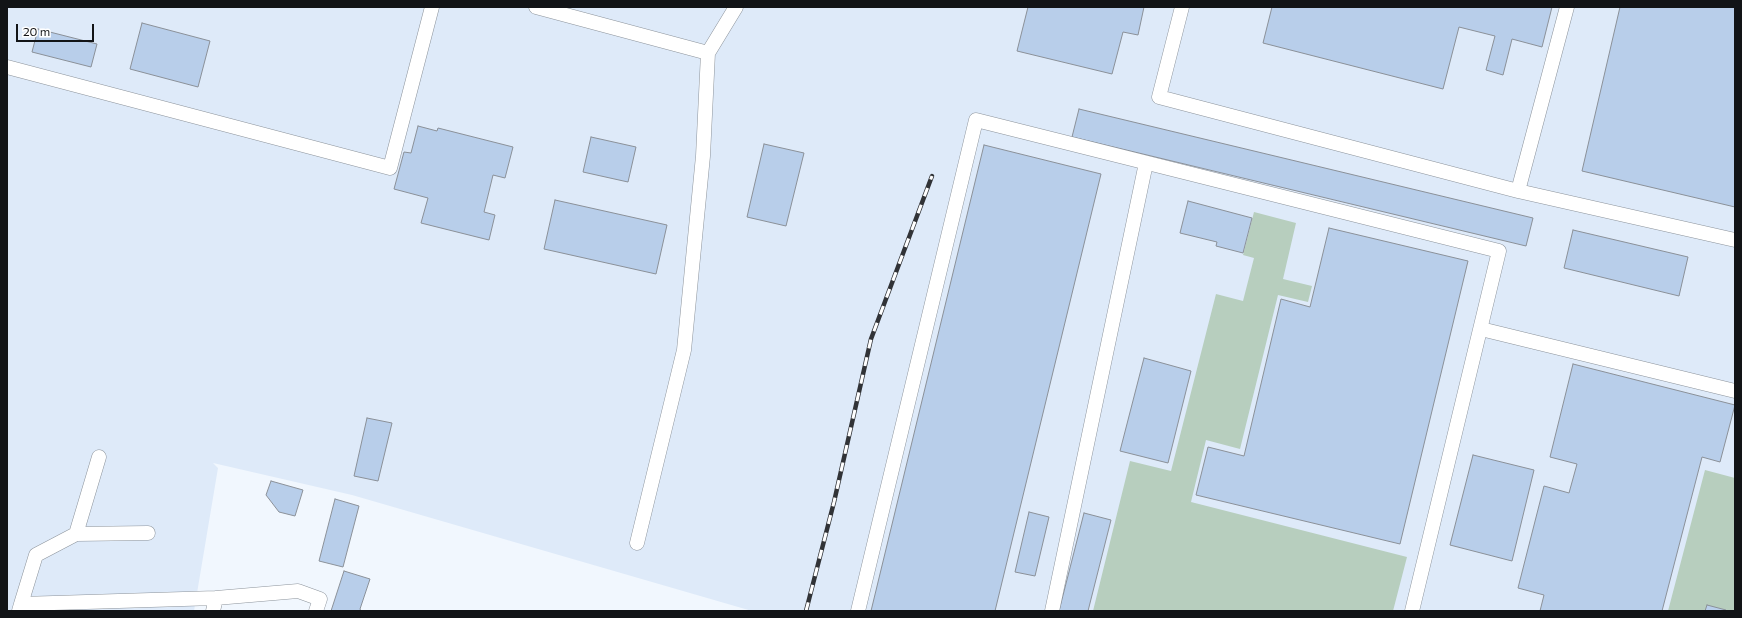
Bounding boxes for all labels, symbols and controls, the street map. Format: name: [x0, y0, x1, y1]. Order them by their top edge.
scale bar: [18, 16, 96, 42]
text: 20 m: [23, 24, 50, 38]

